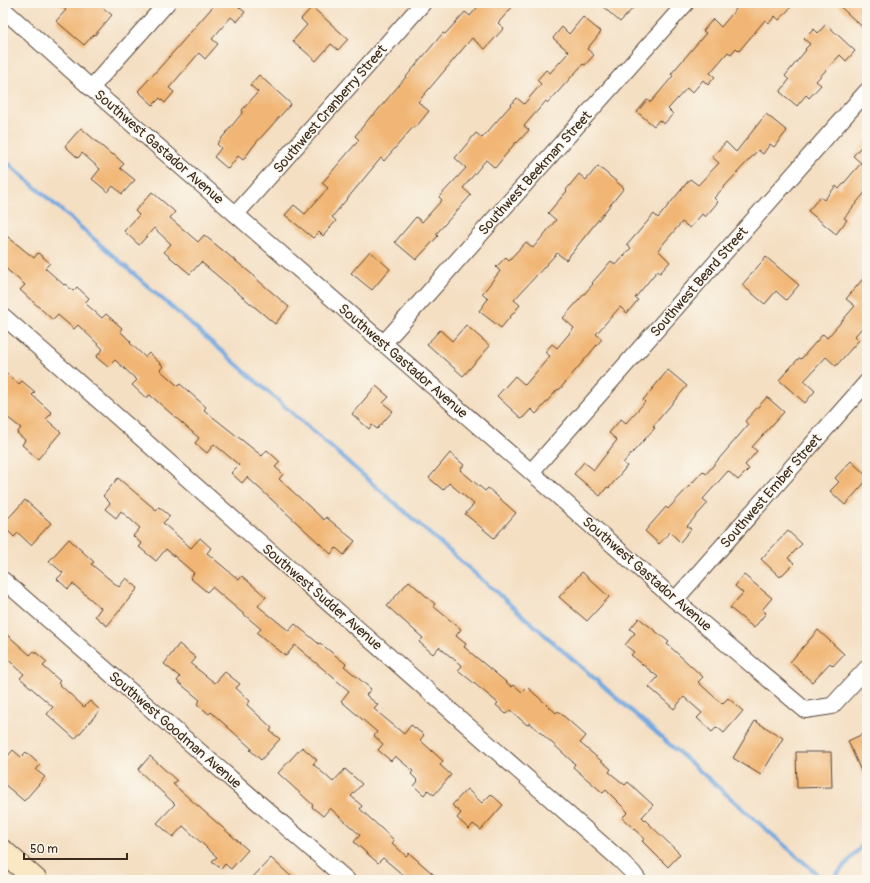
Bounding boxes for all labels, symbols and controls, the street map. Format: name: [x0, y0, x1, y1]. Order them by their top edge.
street label: Southwest Cranberry Street: [270, 41, 391, 177]
street label: Southwest Gastador Avenue: [91, 86, 227, 208]
street label: Southwest Beekman Street: [475, 107, 595, 239]
street label: Southwest Beard Street: [647, 223, 752, 340]
street label: Southwest Gastador Avenue: [335, 300, 471, 422]
street label: Southwest Ember Street: [717, 430, 825, 552]
street label: Southwest Gastador Avenue: [579, 513, 715, 635]
street label: Southwest Sudder Avenue: [259, 540, 385, 654]
street label: Southwest Goodman Avenue: [105, 668, 245, 792]
scale bar: [24, 835, 127, 861]
text: 50 m: [30, 842, 58, 857]

